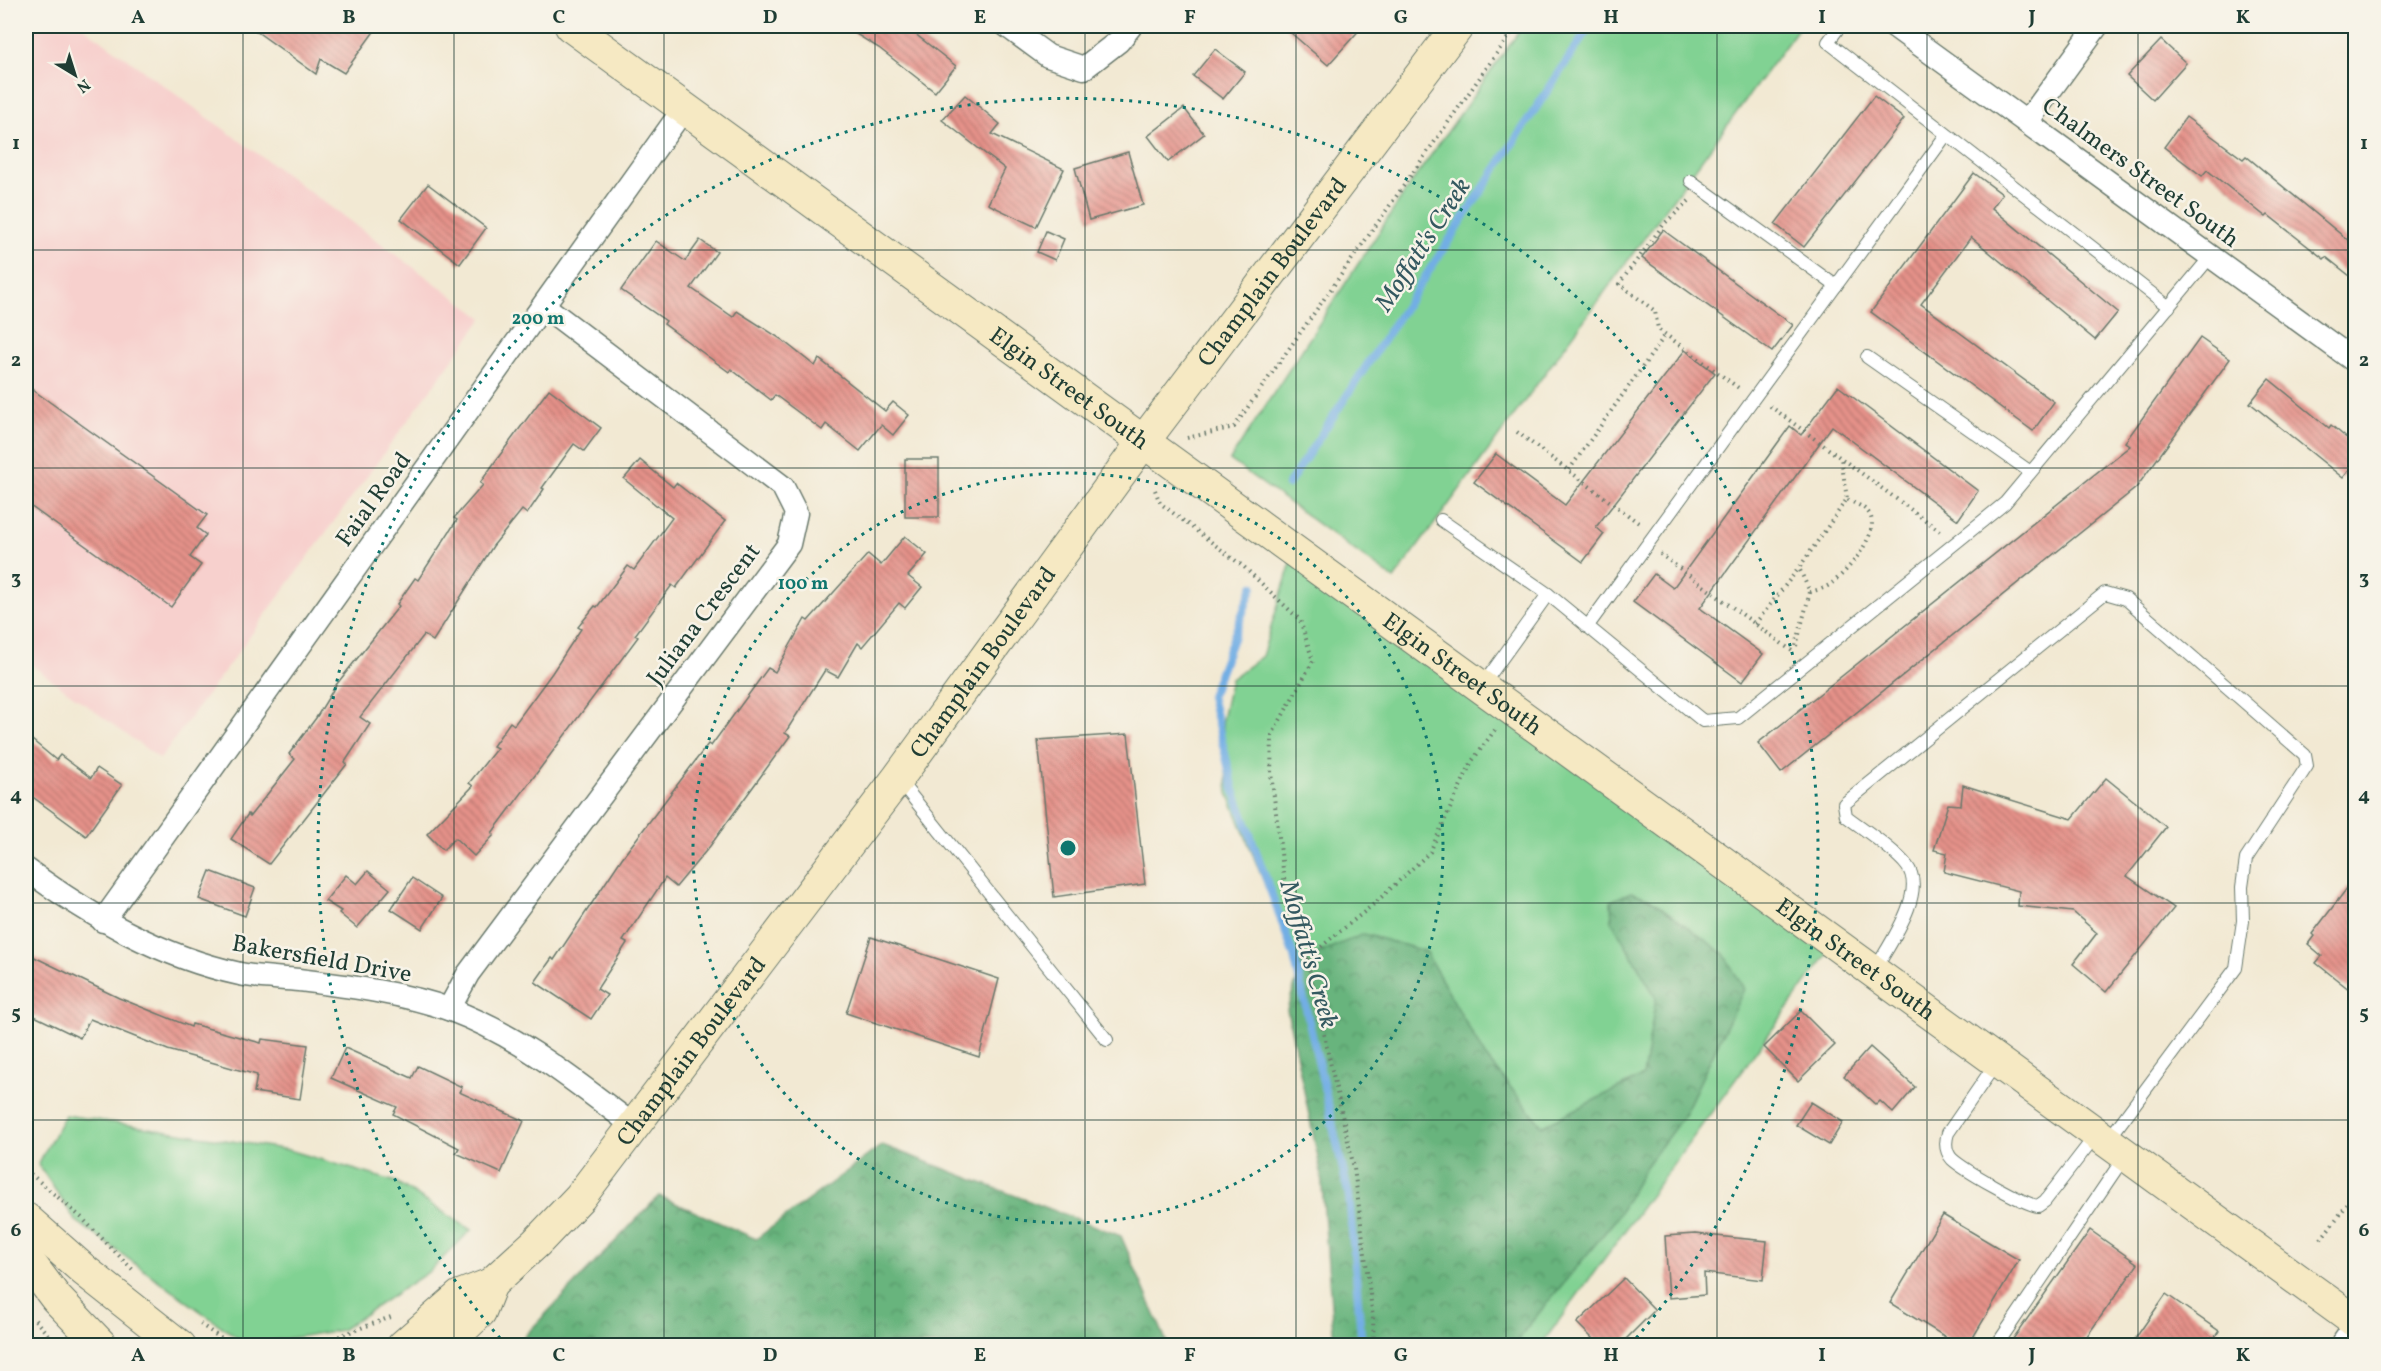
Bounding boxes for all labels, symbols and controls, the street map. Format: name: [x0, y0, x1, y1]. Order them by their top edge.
text: A: [131, 4, 145, 32]
text: B: [342, 4, 356, 32]
text: C: [553, 4, 566, 32]
text: D: [763, 4, 777, 32]
text: E: [974, 4, 986, 32]
text: F: [1184, 4, 1196, 32]
text: G: [1394, 4, 1408, 32]
text: H: [1603, 4, 1619, 32]
text: I: [1818, 4, 1826, 32]
text: J: [2027, 4, 2036, 32]
text: K: [2236, 4, 2251, 32]
north arrow: [45, 45, 105, 105]
text: N: [71, 73, 94, 98]
street label: Chalmers Street South: [2034, 90, 2246, 257]
text: 1: [12, 130, 20, 158]
text: 1: [2360, 130, 2368, 158]
street label: Champlain Boulevard: [1191, 171, 1357, 375]
water label: Moffatt's Creek: [1367, 171, 1480, 320]
text: 200 m: [512, 307, 564, 332]
street label: Elgin Street South: [981, 320, 1155, 459]
text: 2: [11, 347, 21, 375]
text: 2: [2359, 347, 2369, 375]
street label: Faial Road: [329, 446, 421, 554]
street label: Juliana Crescent: [640, 537, 770, 694]
street label: Champlain Boulevard: [903, 560, 1066, 766]
text: 3: [11, 565, 21, 593]
text: 3: [2359, 565, 2369, 593]
text: 100 m: [778, 572, 828, 597]
street label: Elgin Street South: [1375, 605, 1549, 745]
text: 4: [10, 782, 22, 810]
text: 4: [2358, 782, 2370, 810]
centre of rings: [1058, 838, 1078, 858]
water label: Moffatt's Creek: [1270, 875, 1346, 1033]
street label: Elgin Street South: [1768, 891, 1942, 1030]
street label: Bakersfield Drive: [229, 927, 414, 993]
street label: Champlain Boulevard: [609, 950, 776, 1154]
text: 5: [11, 1000, 21, 1028]
text: 5: [2359, 1000, 2369, 1028]
text: 6: [11, 1217, 22, 1245]
text: 6: [2359, 1217, 2370, 1245]
text: A: [131, 1342, 145, 1370]
text: B: [342, 1342, 356, 1370]
text: C: [553, 1342, 566, 1370]
text: D: [763, 1342, 777, 1370]
text: E: [974, 1342, 986, 1370]
text: F: [1184, 1342, 1196, 1370]
text: G: [1394, 1342, 1408, 1370]
text: H: [1603, 1342, 1619, 1370]
text: I: [1818, 1342, 1826, 1370]
text: J: [2027, 1342, 2036, 1370]
text: K: [2236, 1342, 2251, 1370]

